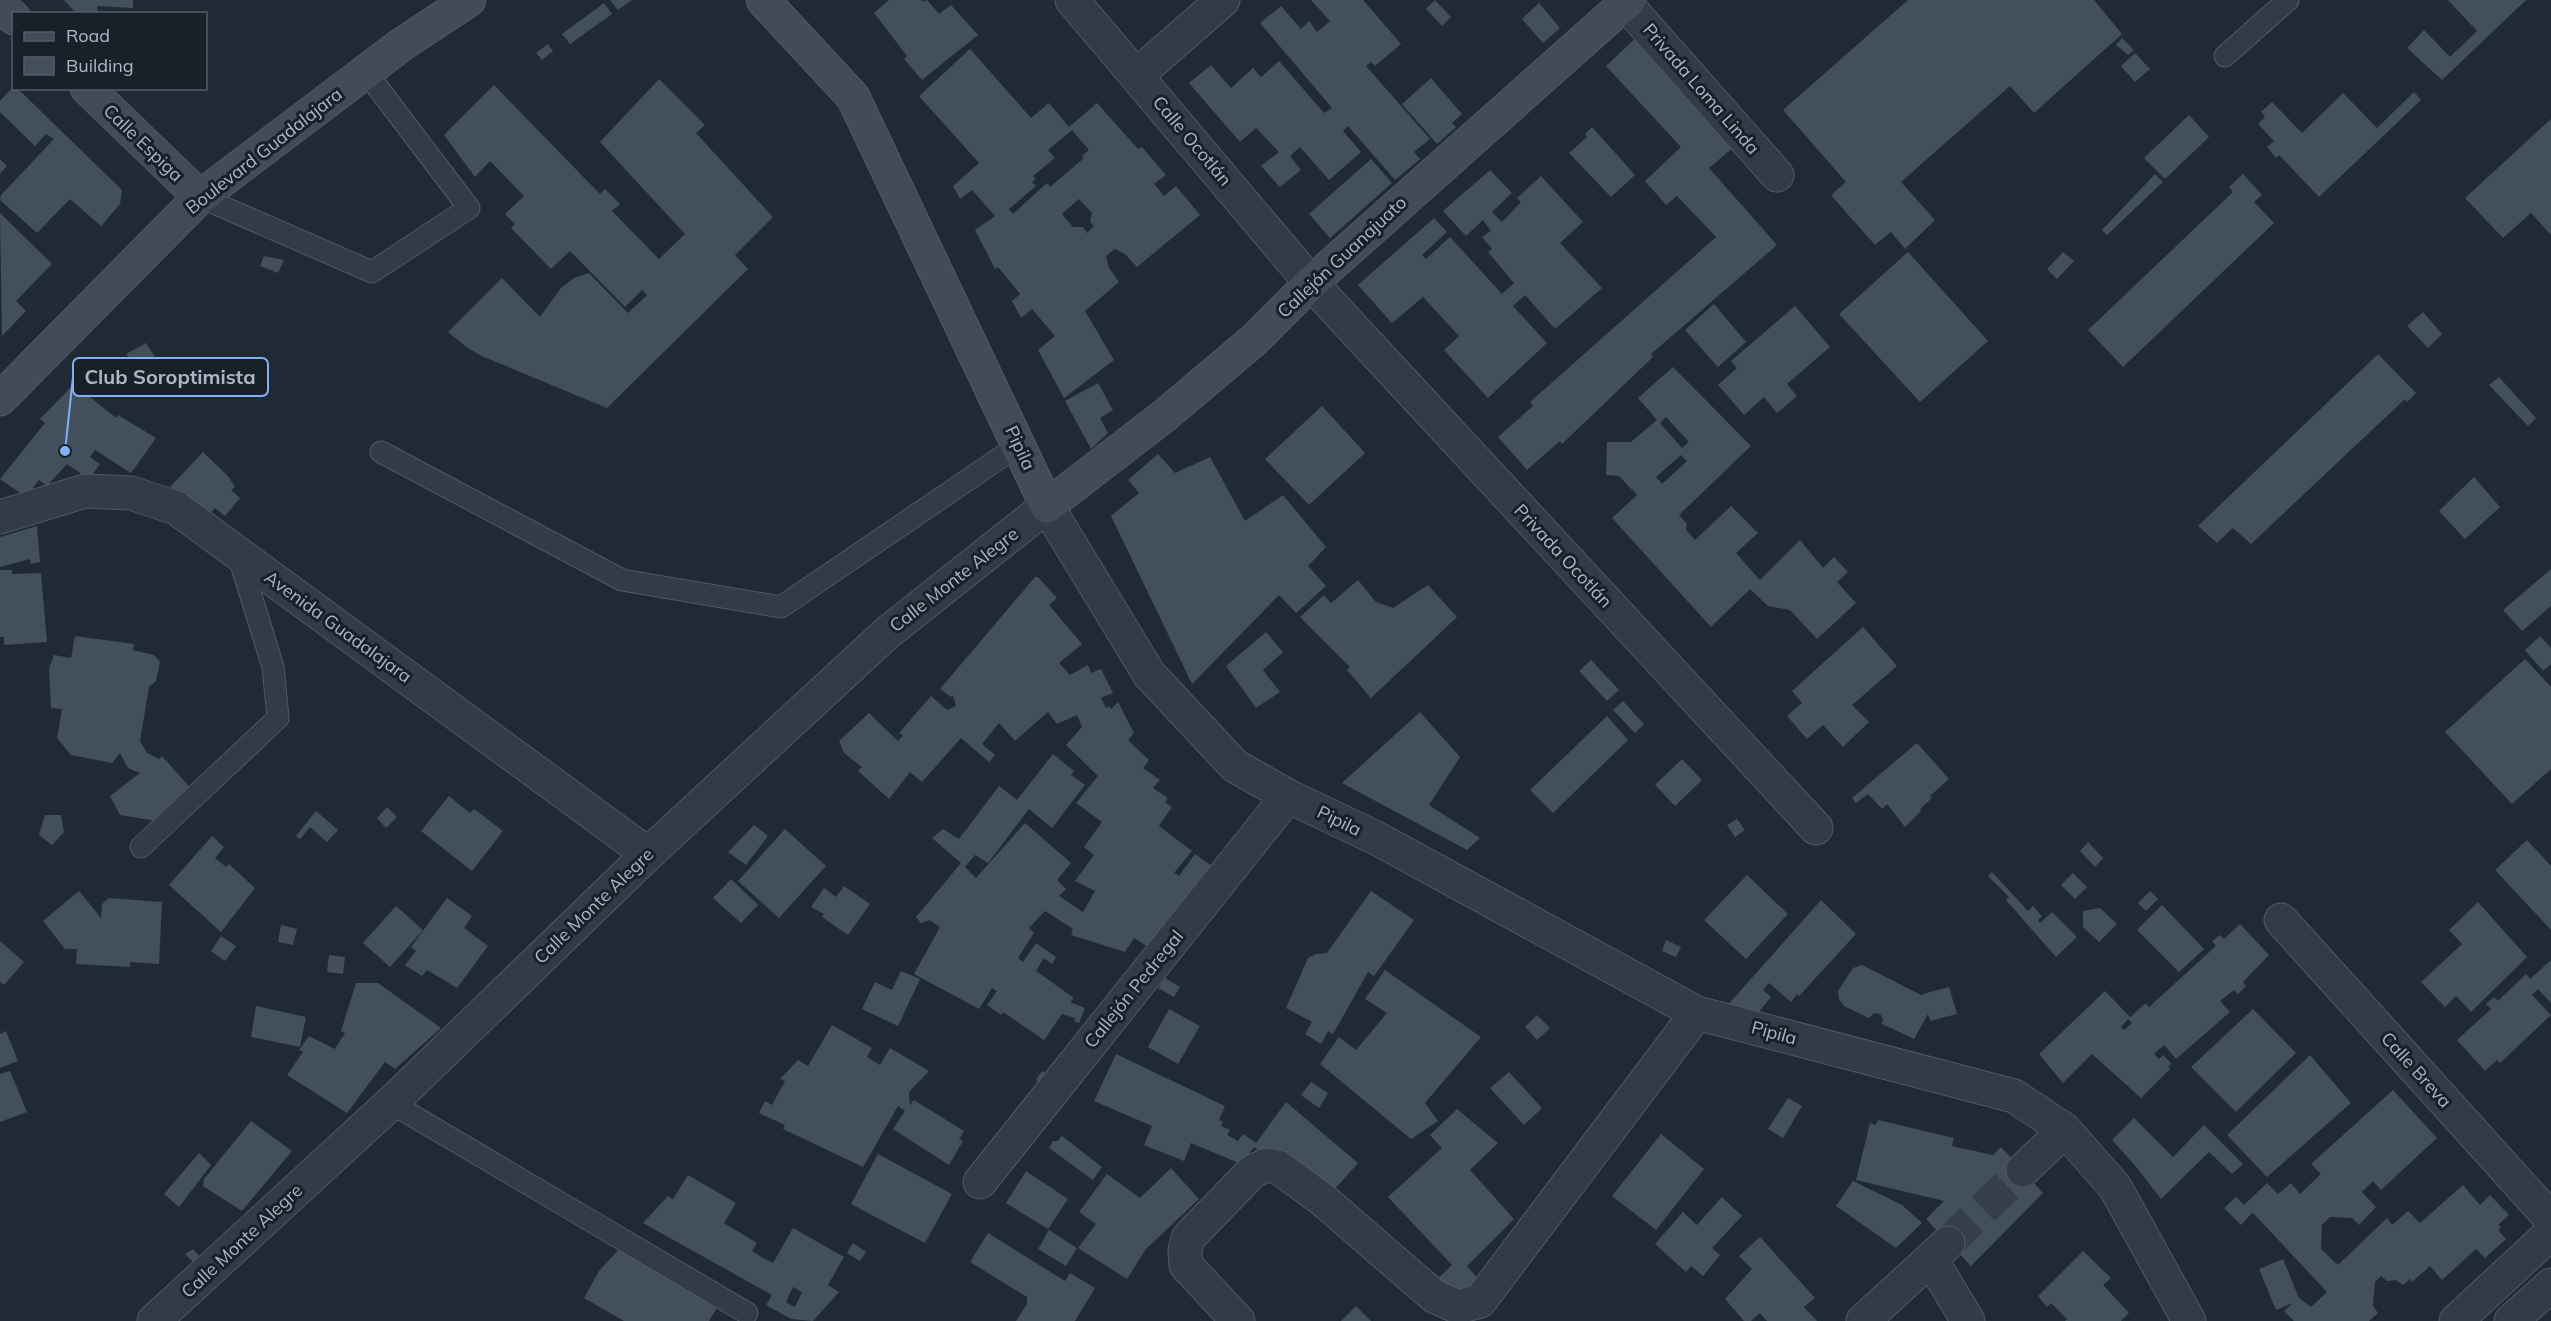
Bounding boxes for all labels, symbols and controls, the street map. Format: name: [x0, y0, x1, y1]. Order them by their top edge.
legend: [12, 12, 207, 90]
street label: Privada Loma Linda: [1638, 18, 1765, 159]
text: Road: [66, 24, 110, 47]
text: Building: [66, 54, 134, 77]
street label: Boulevard Guadalajara: [181, 82, 347, 219]
street label: Calle Ocotlán: [1148, 91, 1237, 190]
street label: Calle Espiga: [99, 99, 188, 186]
street label: Callejón Guanajuato: [1272, 191, 1411, 323]
callout: Club Soroptimista: [73, 358, 268, 396]
text: Club Soroptimista: [84, 364, 256, 389]
street label: Pipila: [1000, 422, 1041, 474]
street label: Privada Ocotlán: [1509, 499, 1617, 612]
street label: Calle Monte Alegre: [885, 522, 1023, 637]
street label: Avenida Guadalajara: [260, 565, 416, 688]
street label: Pipila: [1313, 800, 1365, 841]
street label: Calle Monte Alegre: [529, 843, 658, 969]
street label: Callejón Pedregal: [1079, 925, 1188, 1052]
street label: Pipila: [1749, 1015, 1799, 1050]
street label: Calle Breva: [2376, 1027, 2456, 1112]
street label: Calle Monte Alegre: [176, 1179, 307, 1303]

